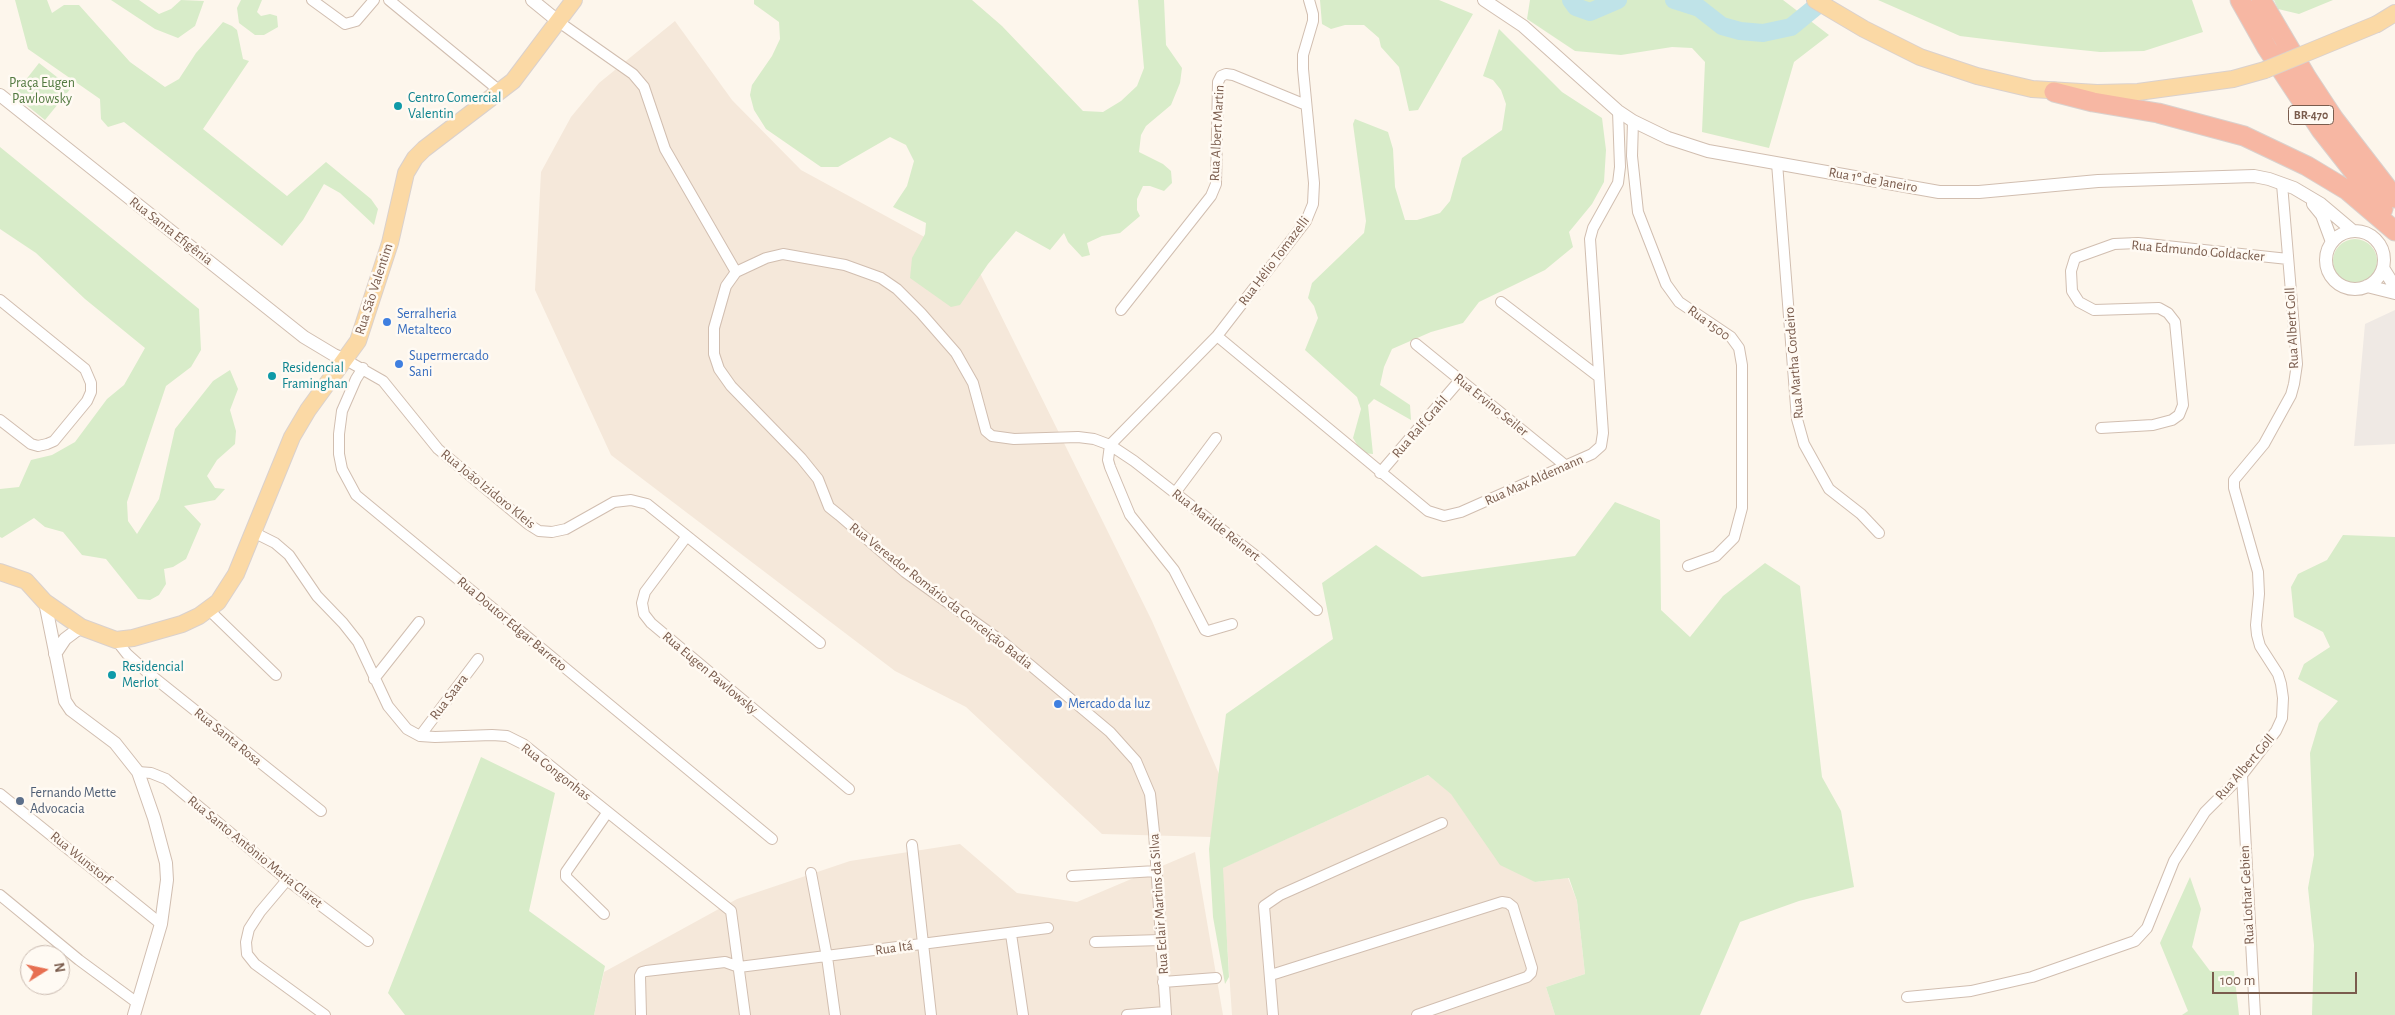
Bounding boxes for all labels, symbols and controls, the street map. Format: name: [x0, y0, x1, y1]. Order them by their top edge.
park label: Praça Eugen Pawlowsky: [9, 75, 75, 108]
street label: Rua Albert Martin: [1206, 84, 1228, 182]
place label: Centro Comercial Valentin: [408, 90, 501, 122]
marker: Centro Comercial Valentin: [392, 100, 404, 112]
road number: BR-470: [2288, 106, 2334, 124]
street label: Rua 1º de Janeiro: [1827, 164, 1919, 196]
street label: Rua Santa Efigênia: [126, 193, 216, 269]
street label: Rua Hélio Tomazelli: [1235, 213, 1313, 309]
street label: Rua Edmundo Goldacker: [2131, 237, 2265, 265]
street label: Rua São Valentim: [351, 241, 397, 337]
street label: Rua Albert Goll: [2281, 287, 2303, 369]
street label: Rua 1500: [1684, 302, 1734, 344]
place label: Serralheria Metalteco: [397, 306, 457, 338]
street label: Rua Martha Cordeiro: [1781, 306, 1807, 420]
marker: Serralheria Metalteco: [381, 316, 393, 328]
place label: Supermercado Sani: [409, 348, 489, 381]
marker: Supermercado Sani: [393, 358, 405, 370]
place label: Residencial Framinghan: [282, 360, 348, 392]
marker: Residencial Framinghan: [266, 370, 278, 382]
street label: Rua Ervino Seiler: [1450, 370, 1532, 440]
street label: Rua Ralf Grahl: [1388, 392, 1452, 462]
street label: Rua João Izidoro Kleis: [437, 446, 539, 532]
street label: Rua Max Aldemann: [1482, 451, 1586, 509]
street label: Rua Marilde Reinert: [1168, 485, 1264, 565]
street label: Rua Vereador Romário da Conceição Badia: [846, 519, 1036, 673]
street label: Rua Doutor Edgar Barreto: [454, 573, 570, 675]
street label: Rua Eugen Pawlowsky: [659, 628, 761, 718]
place label: Residencial Merlot: [122, 659, 184, 692]
marker: Residencial Merlot: [106, 669, 118, 681]
street label: Rua Saara: [426, 671, 472, 723]
place label: Mercado da luz: [1068, 696, 1150, 712]
marker: Mercado da luz: [1052, 698, 1064, 710]
street label: Rua Santa Rosa: [191, 705, 265, 769]
street label: Rua Albert Goll: [2212, 731, 2278, 803]
street label: Rua Congonhas: [518, 740, 594, 804]
place label: Fernando Mette Advocacia: [30, 785, 116, 818]
street label: Rua Santo Antônio Maria Claret: [184, 792, 326, 912]
marker: Fernando Mette Advocacia: [14, 795, 26, 807]
street label: Rua Wunstorf: [47, 828, 115, 888]
street label: Rua Eclair Martins da Silva: [1146, 833, 1172, 975]
street label: Rua Lothar Gebien: [2236, 845, 2258, 945]
street label: Rua Itá: [874, 937, 914, 959]
north arrow: [20, 945, 70, 995]
text: N: [51, 962, 67, 974]
scale bar: [2215, 962, 2360, 994]
text: 100 m: [2220, 973, 2255, 988]

